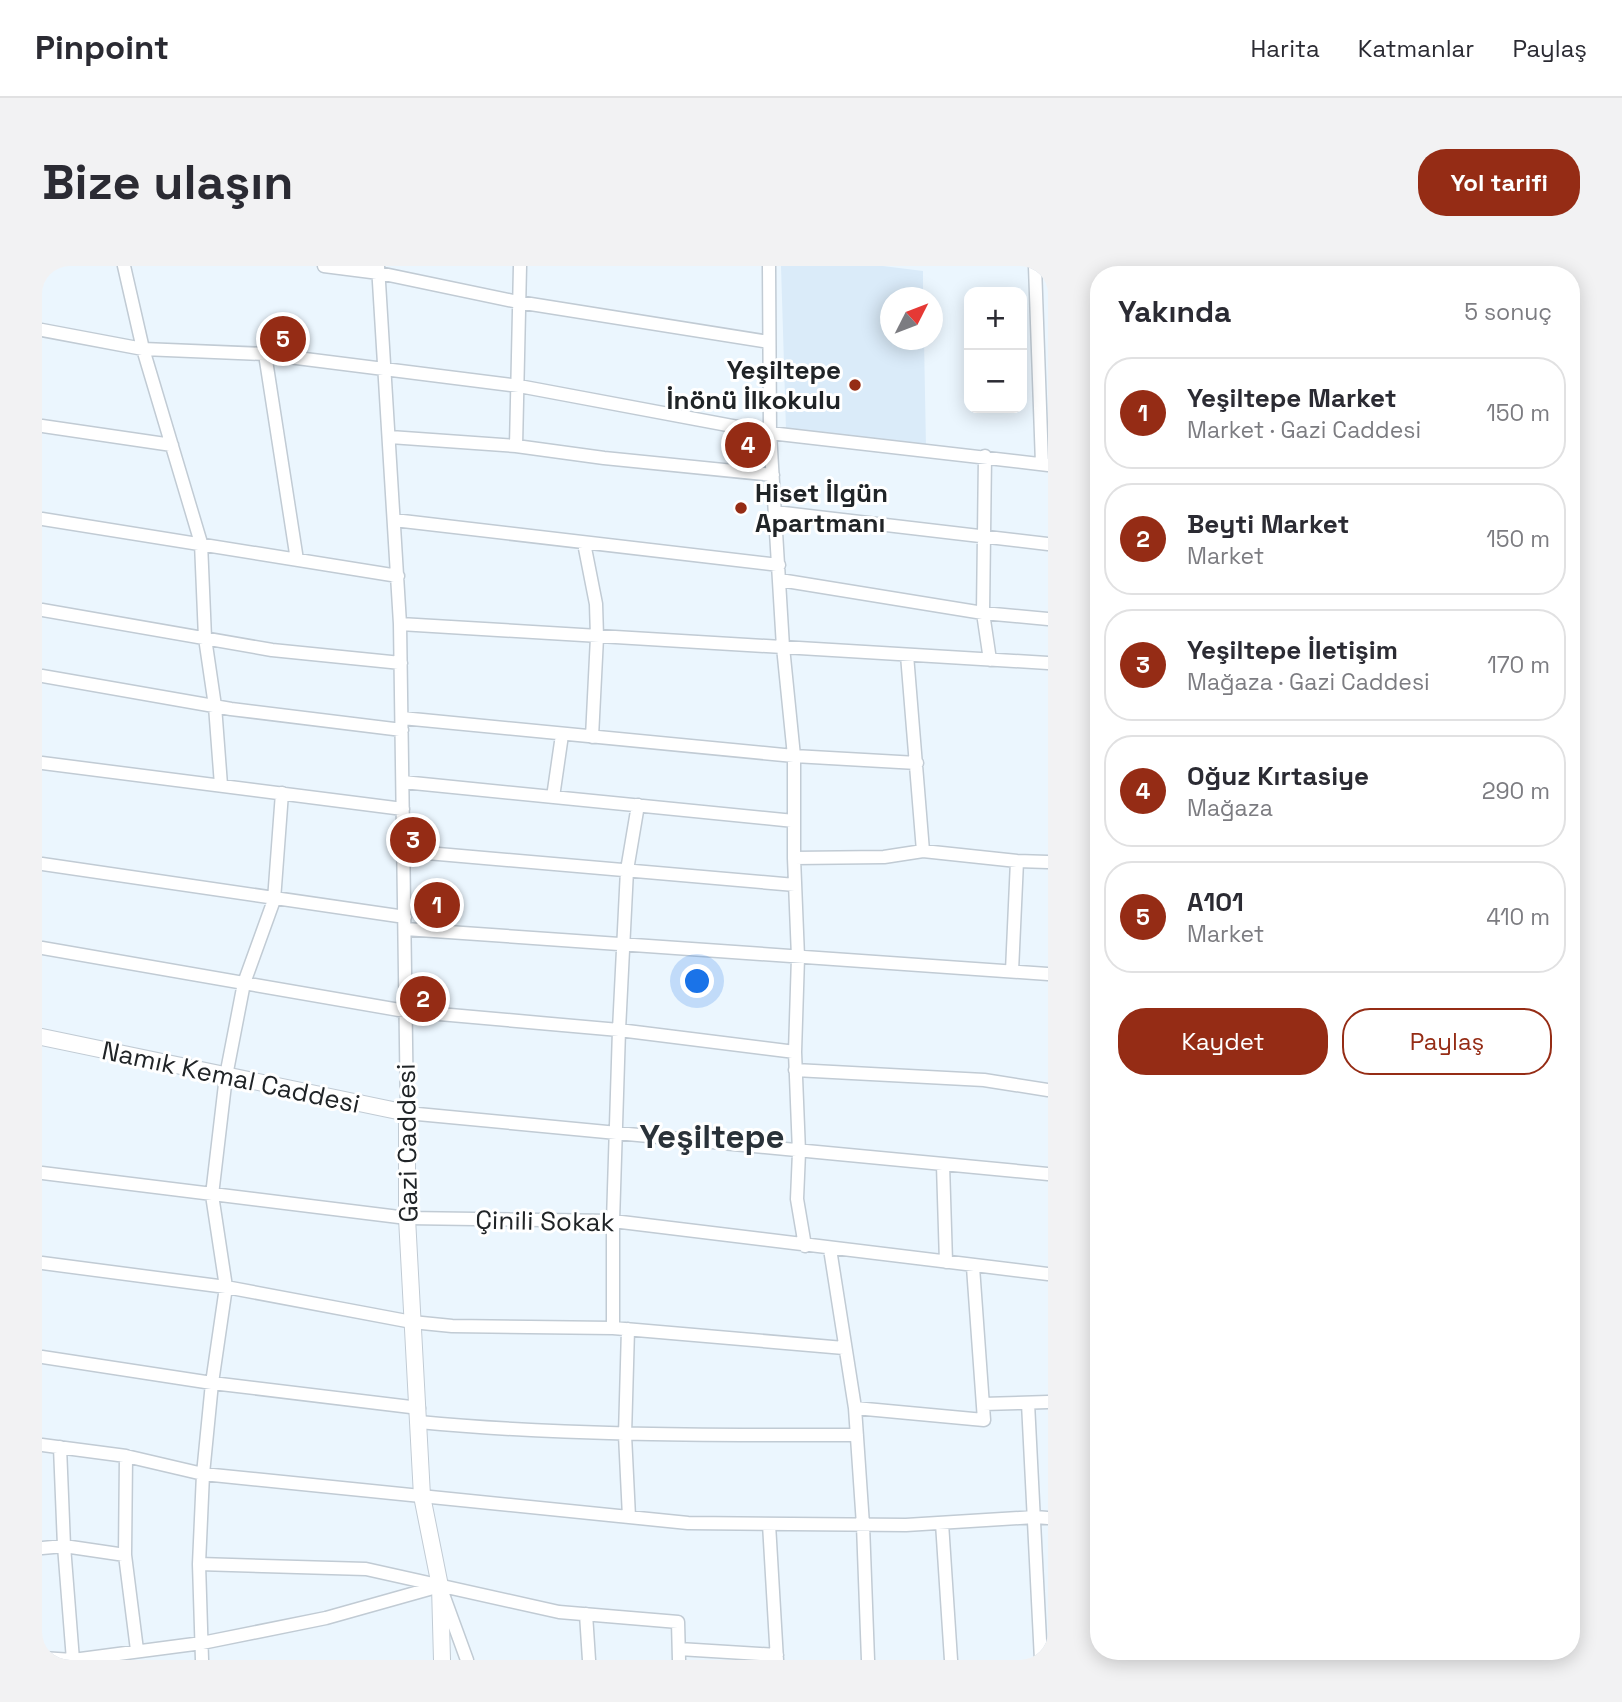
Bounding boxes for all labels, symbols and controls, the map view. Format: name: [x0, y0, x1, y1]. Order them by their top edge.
text: Pinpoint: [35, 27, 169, 69]
text: Harita: [1251, 33, 1320, 64]
text: Katmanlar: [1358, 33, 1474, 64]
text: Paylaş: [1512, 33, 1587, 64]
button: Yol tarifi: [1418, 149, 1580, 216]
text: Bize ulaşın: [42, 151, 294, 213]
north arrow: [880, 287, 943, 350]
map controls: [964, 287, 1027, 413]
button: +: [964, 287, 1027, 350]
text: Yakında: [1118, 292, 1231, 331]
text: 5 sonuç: [1464, 297, 1552, 327]
pin: 5: [260, 313, 306, 365]
button: −: [964, 350, 1027, 413]
place label: Yeşiltepe İnönü İlkokulu: [667, 353, 841, 417]
marker: Yeşiltepe İnönü İlkokulu: [847, 377, 863, 393]
text: Yeşiltepe Market: [1187, 381, 1397, 415]
text: 1: [1138, 398, 1148, 428]
text: 150 m: [1486, 398, 1550, 428]
text: Market · Gazi Caddesi: [1187, 415, 1421, 445]
pin: 4: [725, 419, 771, 471]
place label: Hiset İlgün Apartmanı: [755, 476, 888, 540]
marker: Hiset İlgün Apartmanı: [733, 500, 749, 516]
text: Beyti Market: [1187, 507, 1349, 541]
text: 2: [1136, 524, 1150, 554]
text: 150 m: [1486, 524, 1550, 554]
text: Market: [1187, 541, 1264, 571]
text: Yeşiltepe İletişim: [1187, 633, 1398, 667]
text: 3: [1136, 650, 1150, 680]
text: 170 m: [1487, 650, 1550, 680]
text: Mağaza · Gazi Caddesi: [1187, 667, 1430, 697]
text: Oğuz Kırtasiye: [1187, 759, 1369, 793]
text: 4: [1136, 776, 1150, 806]
text: 290 m: [1482, 776, 1550, 806]
text: Mağaza: [1187, 793, 1273, 823]
pin: 3: [390, 814, 436, 866]
pin: 1: [414, 879, 460, 931]
text: A101: [1187, 885, 1244, 919]
text: 5: [1136, 902, 1150, 932]
text: 410 m: [1486, 902, 1550, 932]
text: Market: [1187, 919, 1264, 949]
your location: [680, 964, 714, 998]
pin: 2: [400, 973, 446, 1025]
button: Kaydet: [1118, 1008, 1328, 1075]
button: Paylaş: [1342, 1008, 1552, 1075]
street label: Namık Kemal Caddesi: [99, 1033, 363, 1121]
street label: Gazi Caddesi: [389, 1063, 425, 1223]
district label: Yeşiltepe: [639, 1116, 785, 1158]
street label: Çinili Sokak: [475, 1203, 615, 1239]

